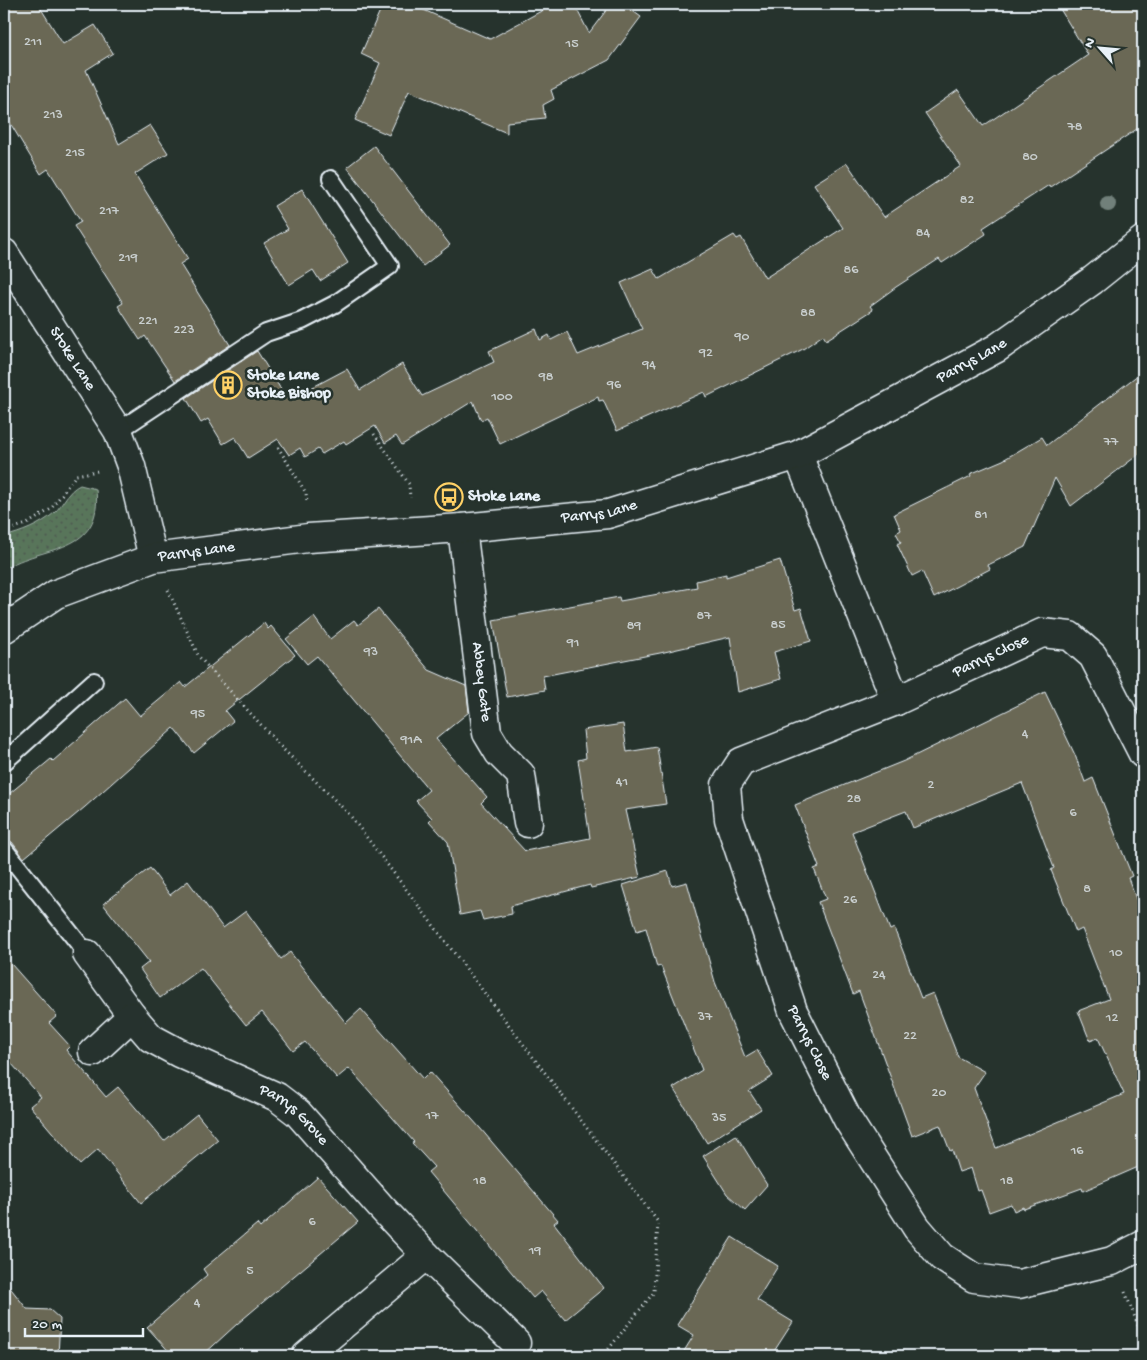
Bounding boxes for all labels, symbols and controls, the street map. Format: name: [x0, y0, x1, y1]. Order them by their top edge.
north arrow: [1074, 22, 1124, 72]
house number: 211: [24, 34, 42, 51]
text: N: [1081, 35, 1100, 51]
house number: 15: [564, 36, 579, 53]
house number: 213: [43, 107, 63, 124]
house number: 78: [1067, 119, 1083, 136]
house number: 215: [65, 145, 85, 162]
house number: 80: [1022, 149, 1038, 166]
house number: 82: [960, 192, 974, 209]
house number: 217: [99, 203, 120, 220]
house number: 84: [916, 225, 931, 242]
house number: 219: [118, 250, 138, 267]
house number: 86: [844, 262, 859, 279]
house number: 88: [800, 305, 816, 322]
house number: 221: [138, 313, 158, 330]
house number: 223: [174, 322, 195, 339]
street label: Stoke Lane: [45, 324, 100, 395]
house number: 90: [734, 329, 750, 346]
street label: Parrys Lane: [933, 334, 1012, 389]
house number: 92: [698, 345, 713, 362]
house number: 94: [641, 357, 656, 374]
place label: Stoke Lane Stoke Bishop: [247, 367, 331, 404]
house number: 98: [538, 369, 554, 386]
building icon: Stoke Lane Stoke Bishop: [213, 370, 243, 400]
house number: 96: [606, 377, 622, 394]
house number: 100: [490, 389, 513, 406]
house number: 77: [1103, 434, 1119, 451]
bus stop icon: Stoke Lane: [434, 482, 464, 512]
place label: Stoke Lane: [468, 488, 541, 507]
street label: Parrys Lane: [559, 496, 640, 528]
house number: 81: [974, 507, 988, 524]
street label: Parrys Lane: [156, 538, 237, 567]
house number: 87: [697, 608, 712, 625]
house number: 85: [770, 617, 786, 634]
house number: 89: [627, 618, 641, 635]
street label: Parrys Close: [949, 631, 1032, 683]
house number: 91: [566, 635, 579, 652]
street label: Abbey Gate: [466, 641, 495, 723]
house number: 93: [363, 644, 378, 661]
house number: 95: [190, 706, 205, 723]
house number: 4: [1022, 726, 1029, 743]
house number: 91A: [400, 732, 422, 749]
house number: 41: [616, 774, 628, 791]
house number: 2: [928, 777, 935, 794]
house number: 28: [847, 791, 862, 808]
house number: 6: [1069, 805, 1077, 822]
house number: 8: [1083, 881, 1091, 898]
house number: 26: [843, 892, 858, 909]
house number: 10: [1108, 945, 1123, 962]
house number: 24: [872, 967, 886, 984]
street label: Parrys Close: [782, 1002, 836, 1084]
house number: 37: [697, 1009, 713, 1026]
house number: 12: [1105, 1010, 1118, 1027]
house number: 22: [903, 1028, 917, 1045]
street label: Parrys Grove: [255, 1080, 333, 1150]
house number: 20: [932, 1085, 946, 1102]
house number: 17: [425, 1108, 439, 1125]
house number: 35: [711, 1110, 726, 1127]
house number: 16: [1070, 1143, 1084, 1160]
house number: 18: [472, 1173, 487, 1190]
house number: 18: [999, 1173, 1014, 1190]
house number: 6: [308, 1214, 316, 1231]
house number: 19: [528, 1243, 541, 1260]
house number: 5: [246, 1263, 254, 1280]
house number: 4: [194, 1295, 201, 1312]
scale bar: [25, 1305, 142, 1337]
text: 20 m: [32, 1316, 62, 1334]

